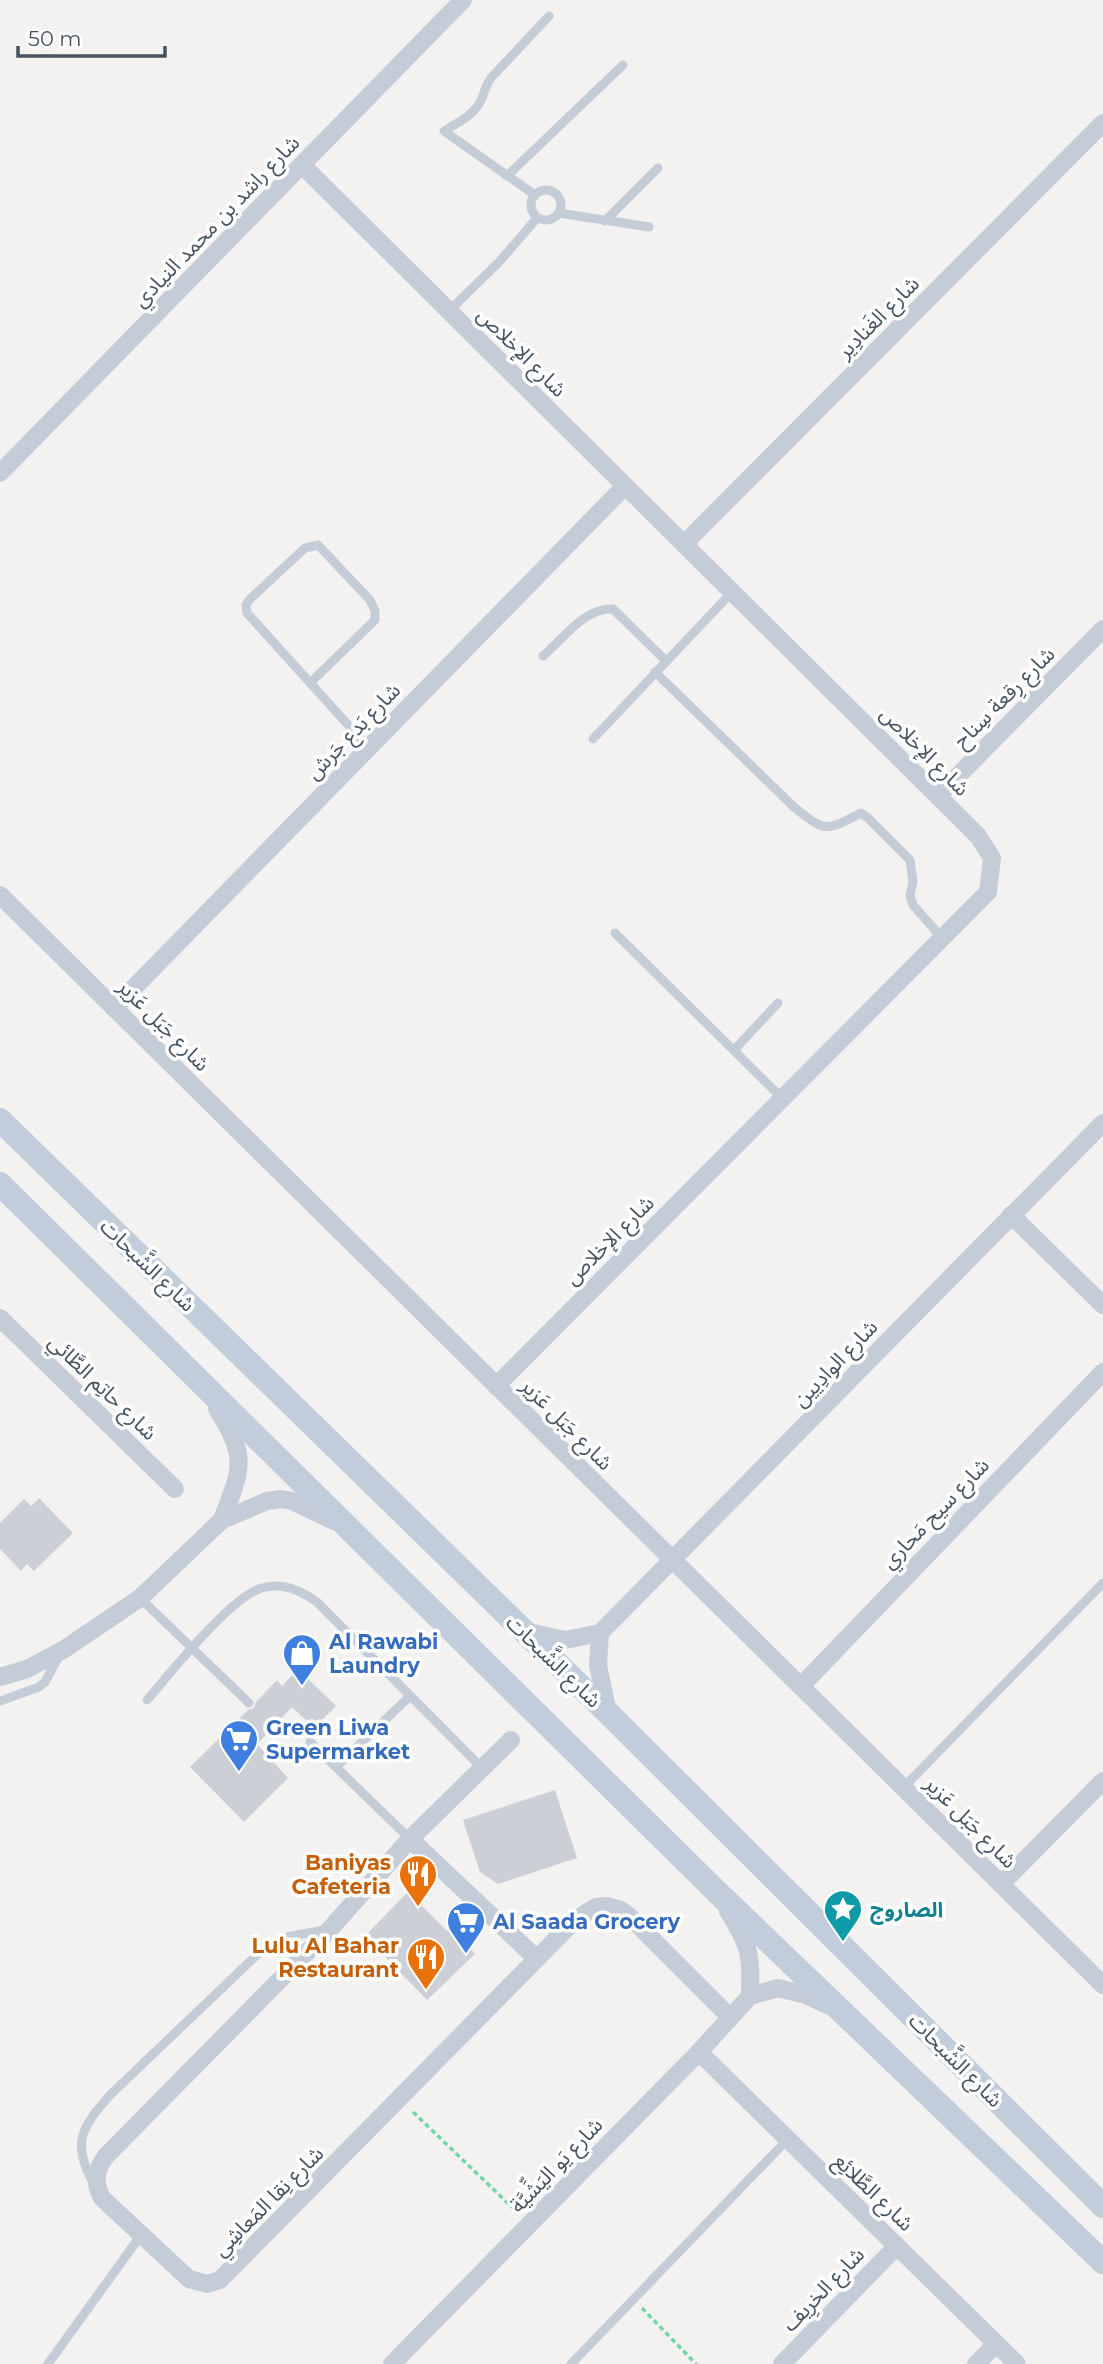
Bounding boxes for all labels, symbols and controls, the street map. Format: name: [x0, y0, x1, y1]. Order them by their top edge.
scale bar: [18, 14, 164, 58]
text: 50 m: [28, 26, 82, 51]
street label: شارع راشد بن محمد النيادي: [127, 130, 307, 315]
street label: شارع الغَنادِير: [831, 271, 926, 366]
street label: شارع الإخلاص: [470, 302, 572, 404]
street label: شارع رِقعة سِناح: [948, 641, 1062, 755]
street label: شارع بَدع جَرش: [301, 677, 408, 787]
street label: شارع الإخلاص: [873, 701, 975, 803]
street label: شارع جَبَل عَزير: [110, 973, 215, 1078]
street label: شارع الإخلاص: [559, 1190, 661, 1292]
street label: شارع الشَّبحات: [93, 1211, 204, 1319]
street label: شارع الوادِيين: [787, 1314, 885, 1414]
street label: شارع حاتِم الطَّائي: [41, 1329, 162, 1448]
street label: شارع جَبَل عَزير: [513, 1372, 618, 1477]
street label: شارع سيح مَحاري: [876, 1453, 997, 1576]
street label: شارع الشَّبحات: [499, 1607, 610, 1715]
place label: Al Rawabi Laundry: [328, 1629, 438, 1678]
shop icon: Al Rawabi Laundry: [281, 1632, 323, 1687]
place label: Green Liwa Supermarket: [266, 1715, 410, 1764]
supermarket icon: Green Liwa Supermarket: [218, 1718, 260, 1773]
street label: شارع جَبَل عَزير: [917, 1770, 1022, 1875]
place label: Baniyas Cafeteria: [291, 1850, 391, 1899]
restaurant icon: Baniyas Cafeteria: [397, 1853, 439, 1908]
place icon: الصاروج: [822, 1888, 864, 1943]
place label: الصاروج: [870, 1897, 943, 1925]
supermarket icon: Al Saada Grocery: [445, 1900, 487, 1955]
place label: Al Saada Grocery: [492, 1909, 681, 1934]
place label: Lulu Al Bahar Restaurant: [251, 1933, 399, 1982]
restaurant icon: Lulu Al Bahar Restaurant: [405, 1936, 447, 1991]
street label: شارع الشَّبحات: [902, 2005, 1011, 2114]
street label: شارع يَو اليَشِّيَّة: [500, 2108, 610, 2220]
street label: شارع نِقا المَعاشِي: [208, 2141, 331, 2264]
street label: شارع الطَّلائِع: [827, 2148, 919, 2238]
street label: شارع الخرِيف: [777, 2242, 872, 2339]

